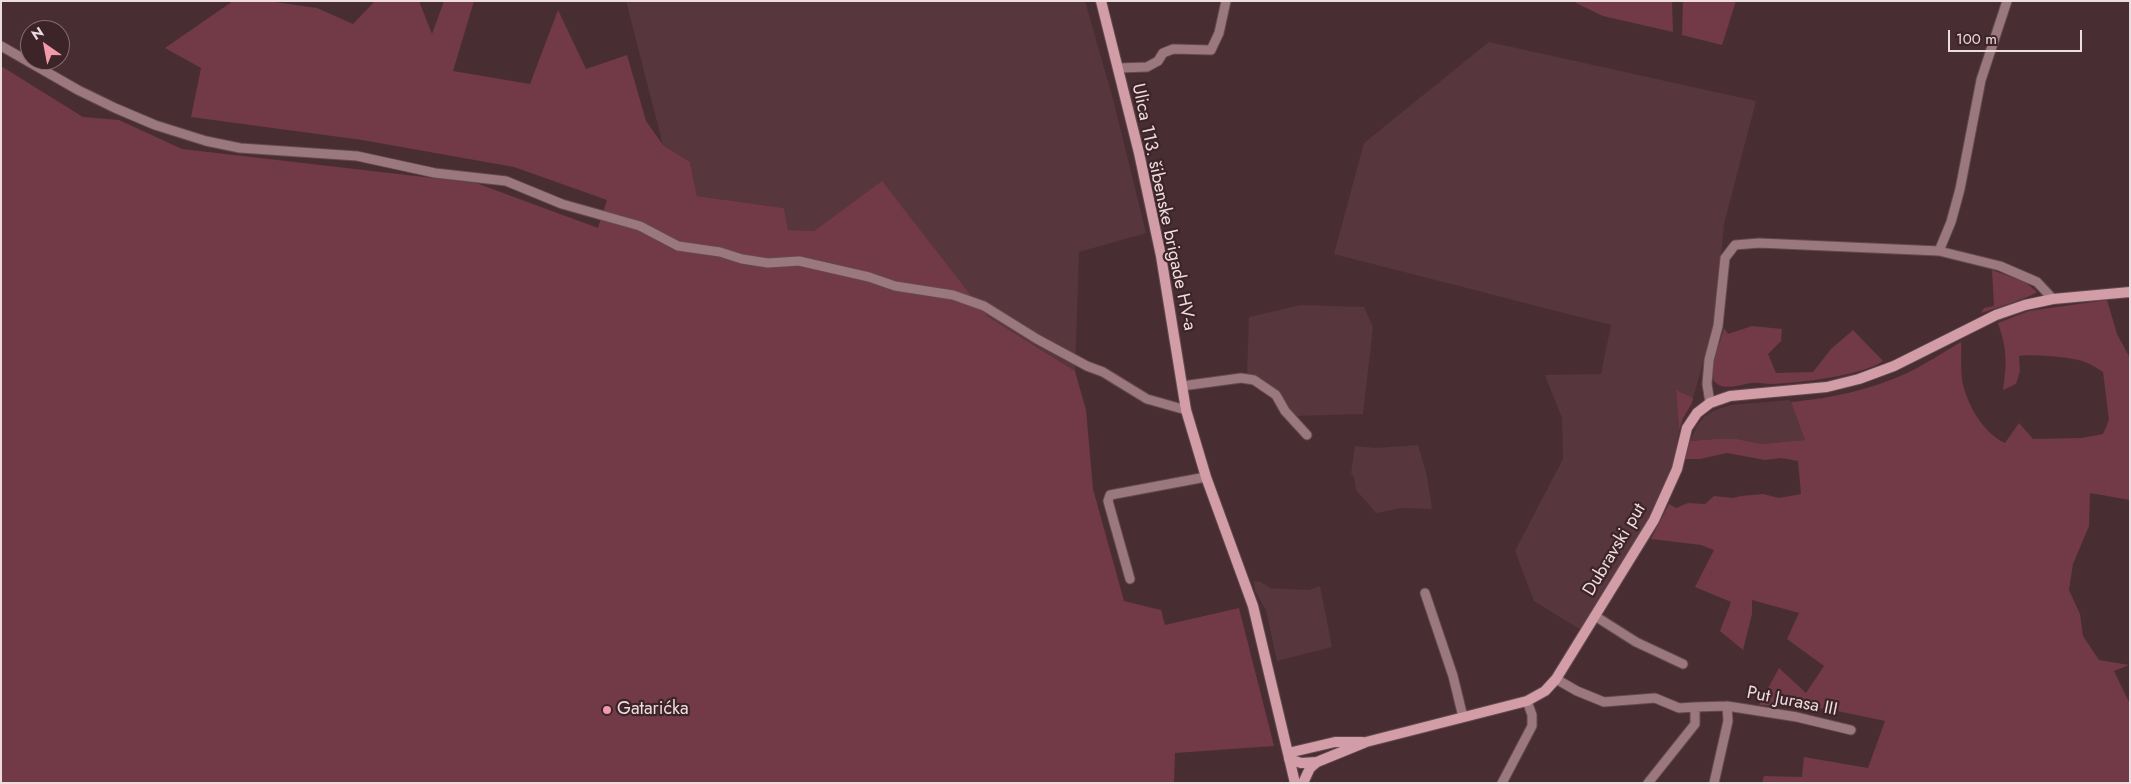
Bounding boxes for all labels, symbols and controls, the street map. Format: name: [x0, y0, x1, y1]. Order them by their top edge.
north arrow: [20, 20, 70, 70]
scale bar: [1951, 20, 2085, 52]
text: N: [27, 22, 47, 45]
text: 100 m: [1956, 28, 1997, 50]
street label: Ulica 113. šibenske brigade HV-a: [1126, 82, 1200, 332]
street label: Dubravski put: [1579, 500, 1651, 600]
street label: Put Jurasa III: [1745, 683, 1839, 721]
place label: Gatarićka: [617, 699, 689, 721]
marker: Gatarićka: [601, 704, 613, 716]

